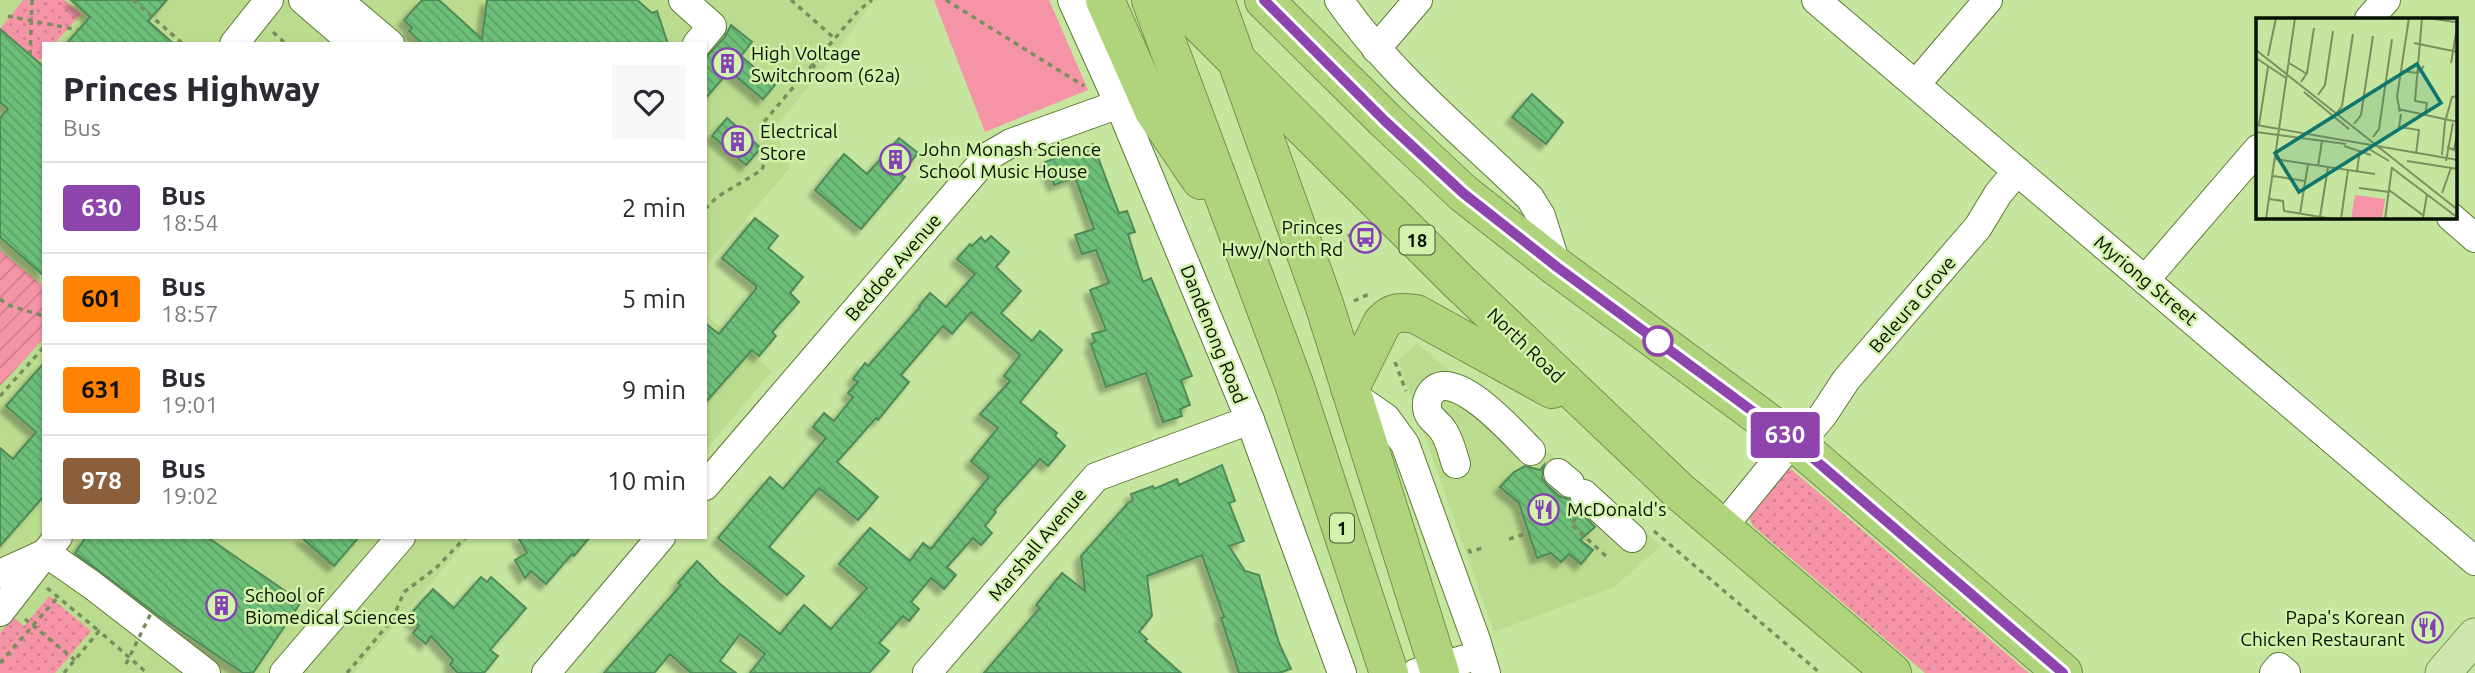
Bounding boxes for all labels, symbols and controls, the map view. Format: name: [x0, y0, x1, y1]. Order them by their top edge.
inset map: [2256, 18, 2458, 219]
place label: High Voltage Switchroom (62a): [751, 42, 900, 86]
building icon: High Voltage Switchroom (62a): [711, 47, 745, 81]
button: heart: [612, 65, 686, 139]
text: Princes Highway: [63, 70, 320, 107]
text: Bus: [63, 115, 101, 140]
place label: Electrical Store: [760, 120, 838, 164]
building icon: Electrical Store: [720, 125, 754, 159]
place label: John Monash Science School Music House: [919, 138, 1101, 182]
building icon: John Monash Science School Music House: [879, 143, 913, 177]
text: Bus: [161, 181, 206, 210]
text: 2 min: [622, 193, 686, 222]
text: 630: [81, 194, 122, 221]
street label: Beddoe Avenue: [840, 209, 946, 325]
text: 18:54: [161, 210, 219, 235]
place label: Princes Hwy/North Rd: [1221, 216, 1343, 260]
bus stop icon: Princes Hwy/North Rd: [1349, 221, 1383, 255]
road number: 18: [1400, 226, 1434, 254]
street label: Myriong Street: [2090, 231, 2202, 330]
street label: Beleura Grove: [1864, 251, 1960, 357]
street label: Dandenong Road: [1176, 261, 1252, 407]
text: Bus: [161, 272, 206, 301]
text: 5 min: [622, 284, 686, 313]
text: 601: [81, 285, 122, 312]
text: 18:57: [161, 301, 219, 326]
street label: North Road: [1483, 303, 1569, 387]
unlabelled marker: [1643, 326, 1673, 356]
text: Bus: [161, 363, 206, 392]
text: 9 min: [622, 375, 686, 404]
text: 631: [81, 376, 122, 403]
text: 19:01: [161, 392, 219, 417]
line badge: 630: [1745, 412, 1825, 458]
text: 630: [1765, 421, 1805, 448]
text: Bus: [161, 454, 206, 483]
text: 10 min: [607, 466, 686, 495]
text: 978: [81, 467, 122, 494]
text: 19:02: [161, 483, 219, 508]
street label: Marshall Avenue: [983, 483, 1091, 605]
restaurant icon: McDonald's: [1527, 492, 1561, 526]
place label: McDonald's: [1567, 498, 1666, 520]
road number: 1: [1330, 514, 1354, 542]
place label: School of Biomedical Sciences: [245, 584, 416, 628]
building icon: School of Biomedical Sciences: [205, 589, 239, 623]
place label: Papa's Korean Chicken Restaurant: [2240, 606, 2406, 650]
restaurant icon: Papa's Korean Chicken Restaurant: [2411, 611, 2445, 645]

